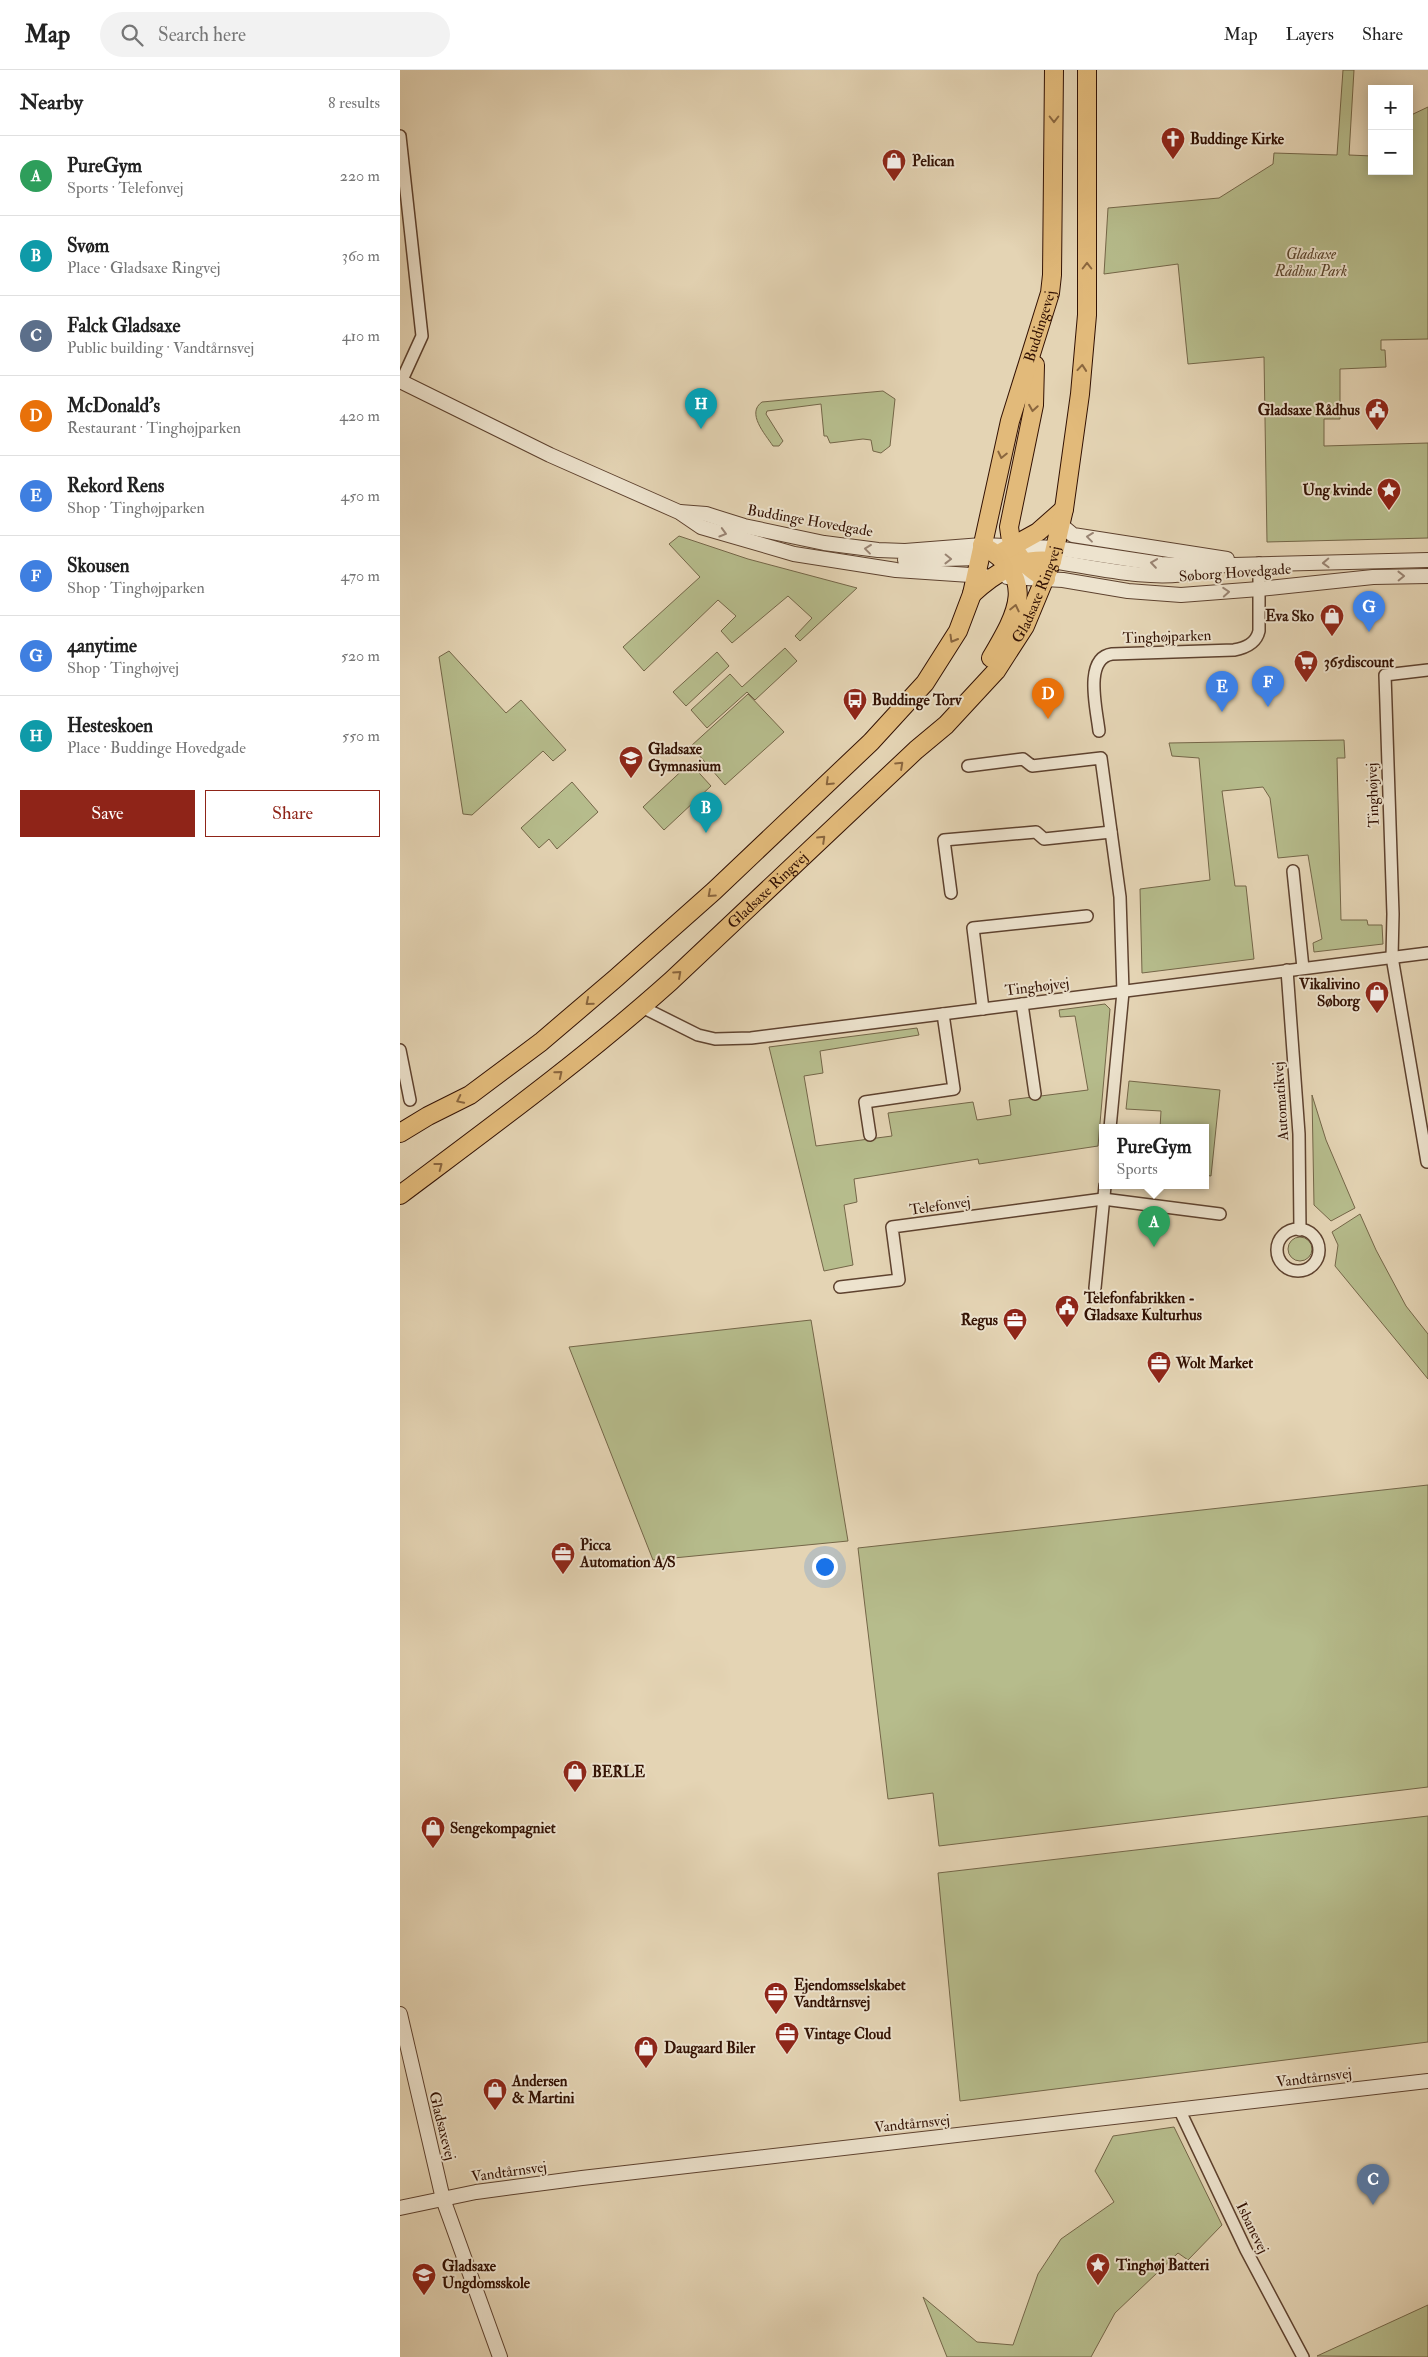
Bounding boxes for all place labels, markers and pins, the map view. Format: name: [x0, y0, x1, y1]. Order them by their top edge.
church icon: Buddinge Kirke: [1160, 126, 1186, 160]
place label: Buddinge Kirke: [1190, 130, 1285, 150]
shop icon: Pelican: [881, 148, 907, 182]
place label: Pelican: [912, 152, 955, 171]
pin: H: [685, 388, 717, 429]
public building icon: Gladsaxe Rådhus: [1364, 397, 1390, 431]
place label: Gladsaxe Rådhus: [1258, 401, 1360, 420]
place icon: Ung kvinde: [1376, 477, 1402, 511]
place label: Ung kvinde: [1303, 481, 1373, 501]
pin: G: [1353, 591, 1385, 632]
shop icon: Eva Sko: [1319, 603, 1345, 637]
place label: Eva Sko: [1265, 607, 1315, 626]
supermarket icon: 365discount: [1293, 649, 1319, 683]
place label: 365discount: [1324, 653, 1394, 672]
pin: F: [1252, 666, 1284, 707]
pin: E: [1206, 671, 1238, 712]
pin: D: [1032, 678, 1064, 719]
bus stop icon: Buddinge Torv: [842, 687, 868, 721]
place label: Buddinge Torv: [872, 691, 962, 711]
place label: Gladsaxe Gymnasium: [648, 740, 722, 777]
school or university icon: Gladsaxe Gymnasium: [618, 745, 644, 779]
pin: B: [690, 792, 722, 833]
place label: Vikalivino Søborg: [1298, 975, 1361, 1012]
shop icon: Vikalivino Søborg: [1364, 980, 1390, 1014]
pin: A: [1138, 1206, 1170, 1247]
place label: Telefonfabrikken - Gladsaxe Kulturhus: [1083, 1289, 1202, 1325]
public building icon: Telefonfabrikken - Gladsaxe Kulturhus: [1054, 1294, 1080, 1328]
office icon: Regus: [1002, 1307, 1028, 1341]
place label: Regus: [961, 1311, 998, 1331]
office icon: Wolt Market: [1146, 1350, 1172, 1384]
place label: Wolt Market: [1175, 1354, 1253, 1373]
place label: Picca Automation A/S: [579, 1536, 676, 1572]
office icon: Picca Automation A/S: [550, 1541, 576, 1575]
shop icon: BERLE: [562, 1759, 588, 1793]
place label: BERLE: [592, 1763, 645, 1782]
shop icon: Sengekompagniet: [420, 1815, 446, 1849]
place label: Sengekompagniet: [450, 1819, 556, 1839]
place label: Ejendomsselskabet Vandtårnsvej: [793, 1976, 906, 2012]
office icon: Ejendomsselskabet Vandtårnsvej: [763, 1981, 789, 2015]
office icon: Vintage Cloud: [774, 2021, 800, 2055]
place label: Vintage Cloud: [803, 2025, 892, 2045]
shop icon: Daugaard Biler: [633, 2035, 659, 2069]
place label: Daugaard Biler: [664, 2039, 756, 2059]
place label: Andersen & Martini: [511, 2072, 574, 2108]
shop icon: Andersen & Martini: [482, 2077, 508, 2111]
pin: C: [1357, 2164, 1389, 2205]
place icon: Tinghøj Batteri: [1085, 2252, 1111, 2286]
place label: Tinghøj Batteri: [1115, 2256, 1209, 2276]
place label: Gladsaxe Ungdomsskole: [442, 2257, 531, 2294]
school or university icon: Gladsaxe Ungdomsskole: [411, 2262, 437, 2296]

